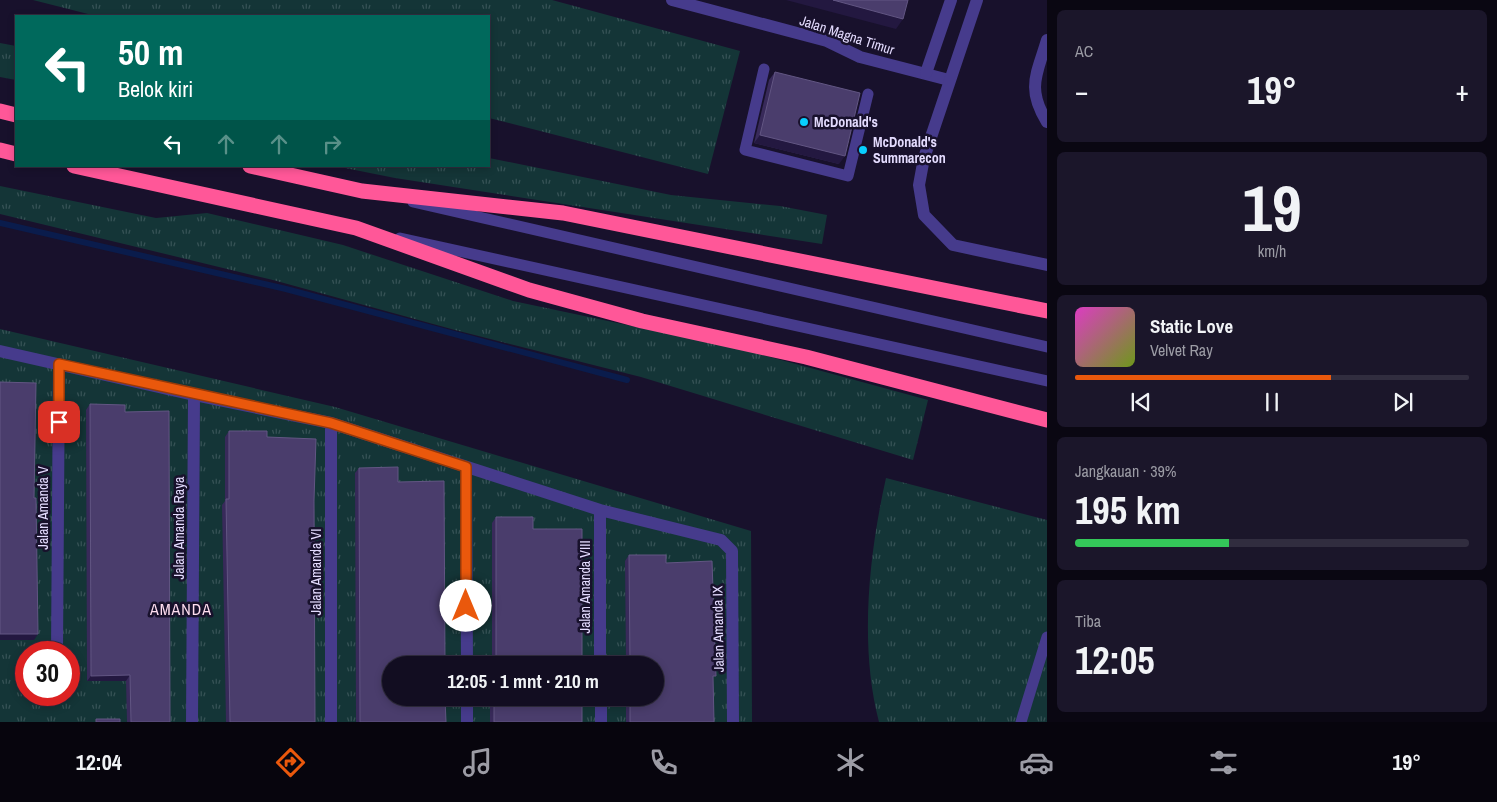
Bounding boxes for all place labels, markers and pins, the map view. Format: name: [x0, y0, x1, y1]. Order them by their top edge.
place label: McDonald's: [814, 113, 878, 131]
marker: McDonald's: [798, 116, 810, 128]
place label: McDonald's Summarecon: [873, 133, 946, 167]
marker: McDonald's Summarecon: [857, 144, 869, 156]
pin: [38, 401, 80, 443]

